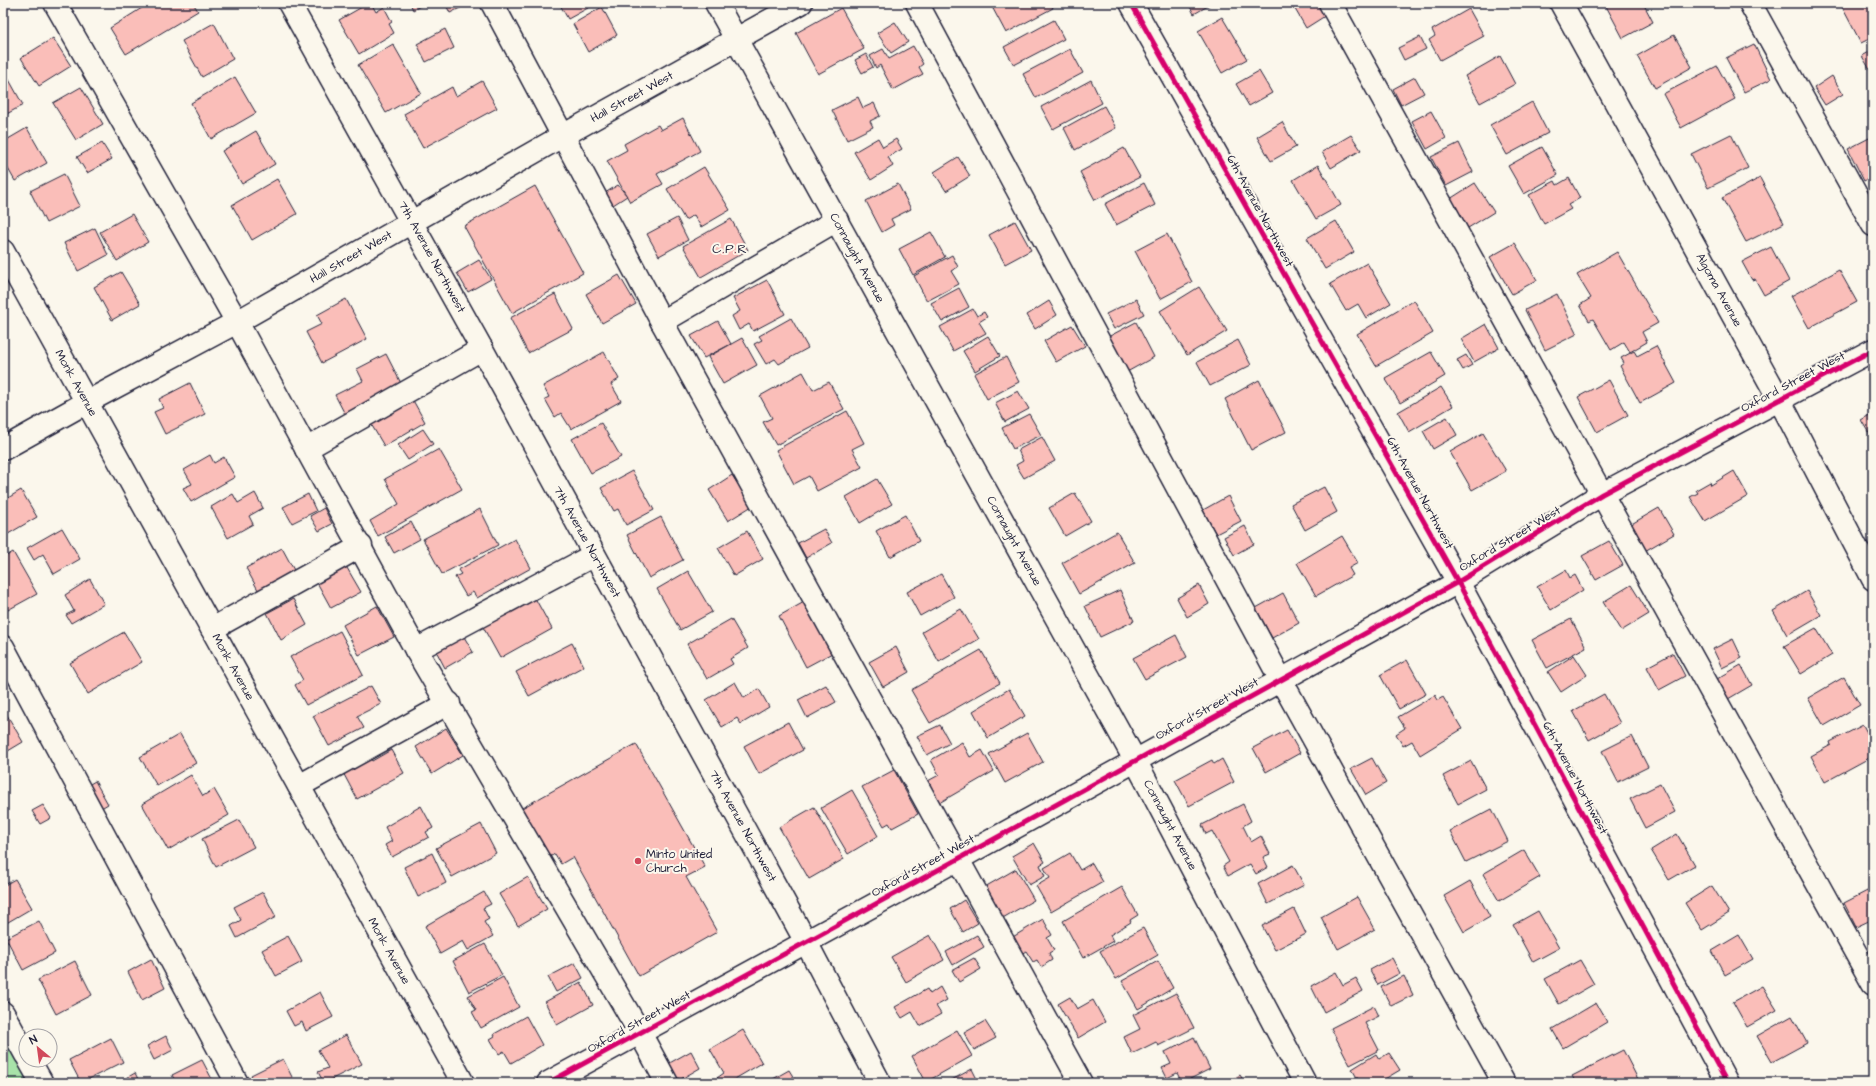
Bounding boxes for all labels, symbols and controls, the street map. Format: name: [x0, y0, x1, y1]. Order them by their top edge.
street label: Hall Street West: [587, 67, 677, 127]
street label: 6th Avenue Northwest: [1222, 152, 1298, 270]
street label: 7th Avenue Northwest: [394, 198, 470, 316]
street label: Connaught Avenue: [824, 210, 889, 307]
street label: Hall Street West: [307, 226, 395, 287]
district label: C.P.R: [712, 240, 748, 258]
street label: Algoma Avenue: [1691, 250, 1746, 331]
street label: Monk Avenue: [51, 347, 102, 420]
street label: Oxford Street West: [1738, 347, 1848, 417]
street label: 6th Avenue Northwest: [1382, 434, 1458, 552]
street label: 7th Avenue Northwest: [549, 483, 625, 601]
street label: Connaught Avenue: [981, 493, 1046, 590]
street label: Oxford Street West: [1456, 502, 1564, 576]
street label: Monk Avenue: [208, 631, 259, 704]
street label: Oxford Street West: [1152, 673, 1262, 744]
street label: 6th Avenue Northwest: [1538, 719, 1612, 838]
street label: 7th Avenue Northwest: [705, 767, 781, 885]
street label: Connaught Avenue: [1138, 777, 1201, 874]
street label: Oxford Street West: [868, 830, 978, 901]
place label: Minto United Church: [646, 846, 712, 877]
marker: Minto United Church: [633, 856, 643, 866]
street label: Monk Avenue: [364, 915, 415, 988]
street label: Oxford Street West: [584, 986, 694, 1057]
north arrow: [18, 1028, 58, 1068]
text: N: [27, 1031, 40, 1048]

